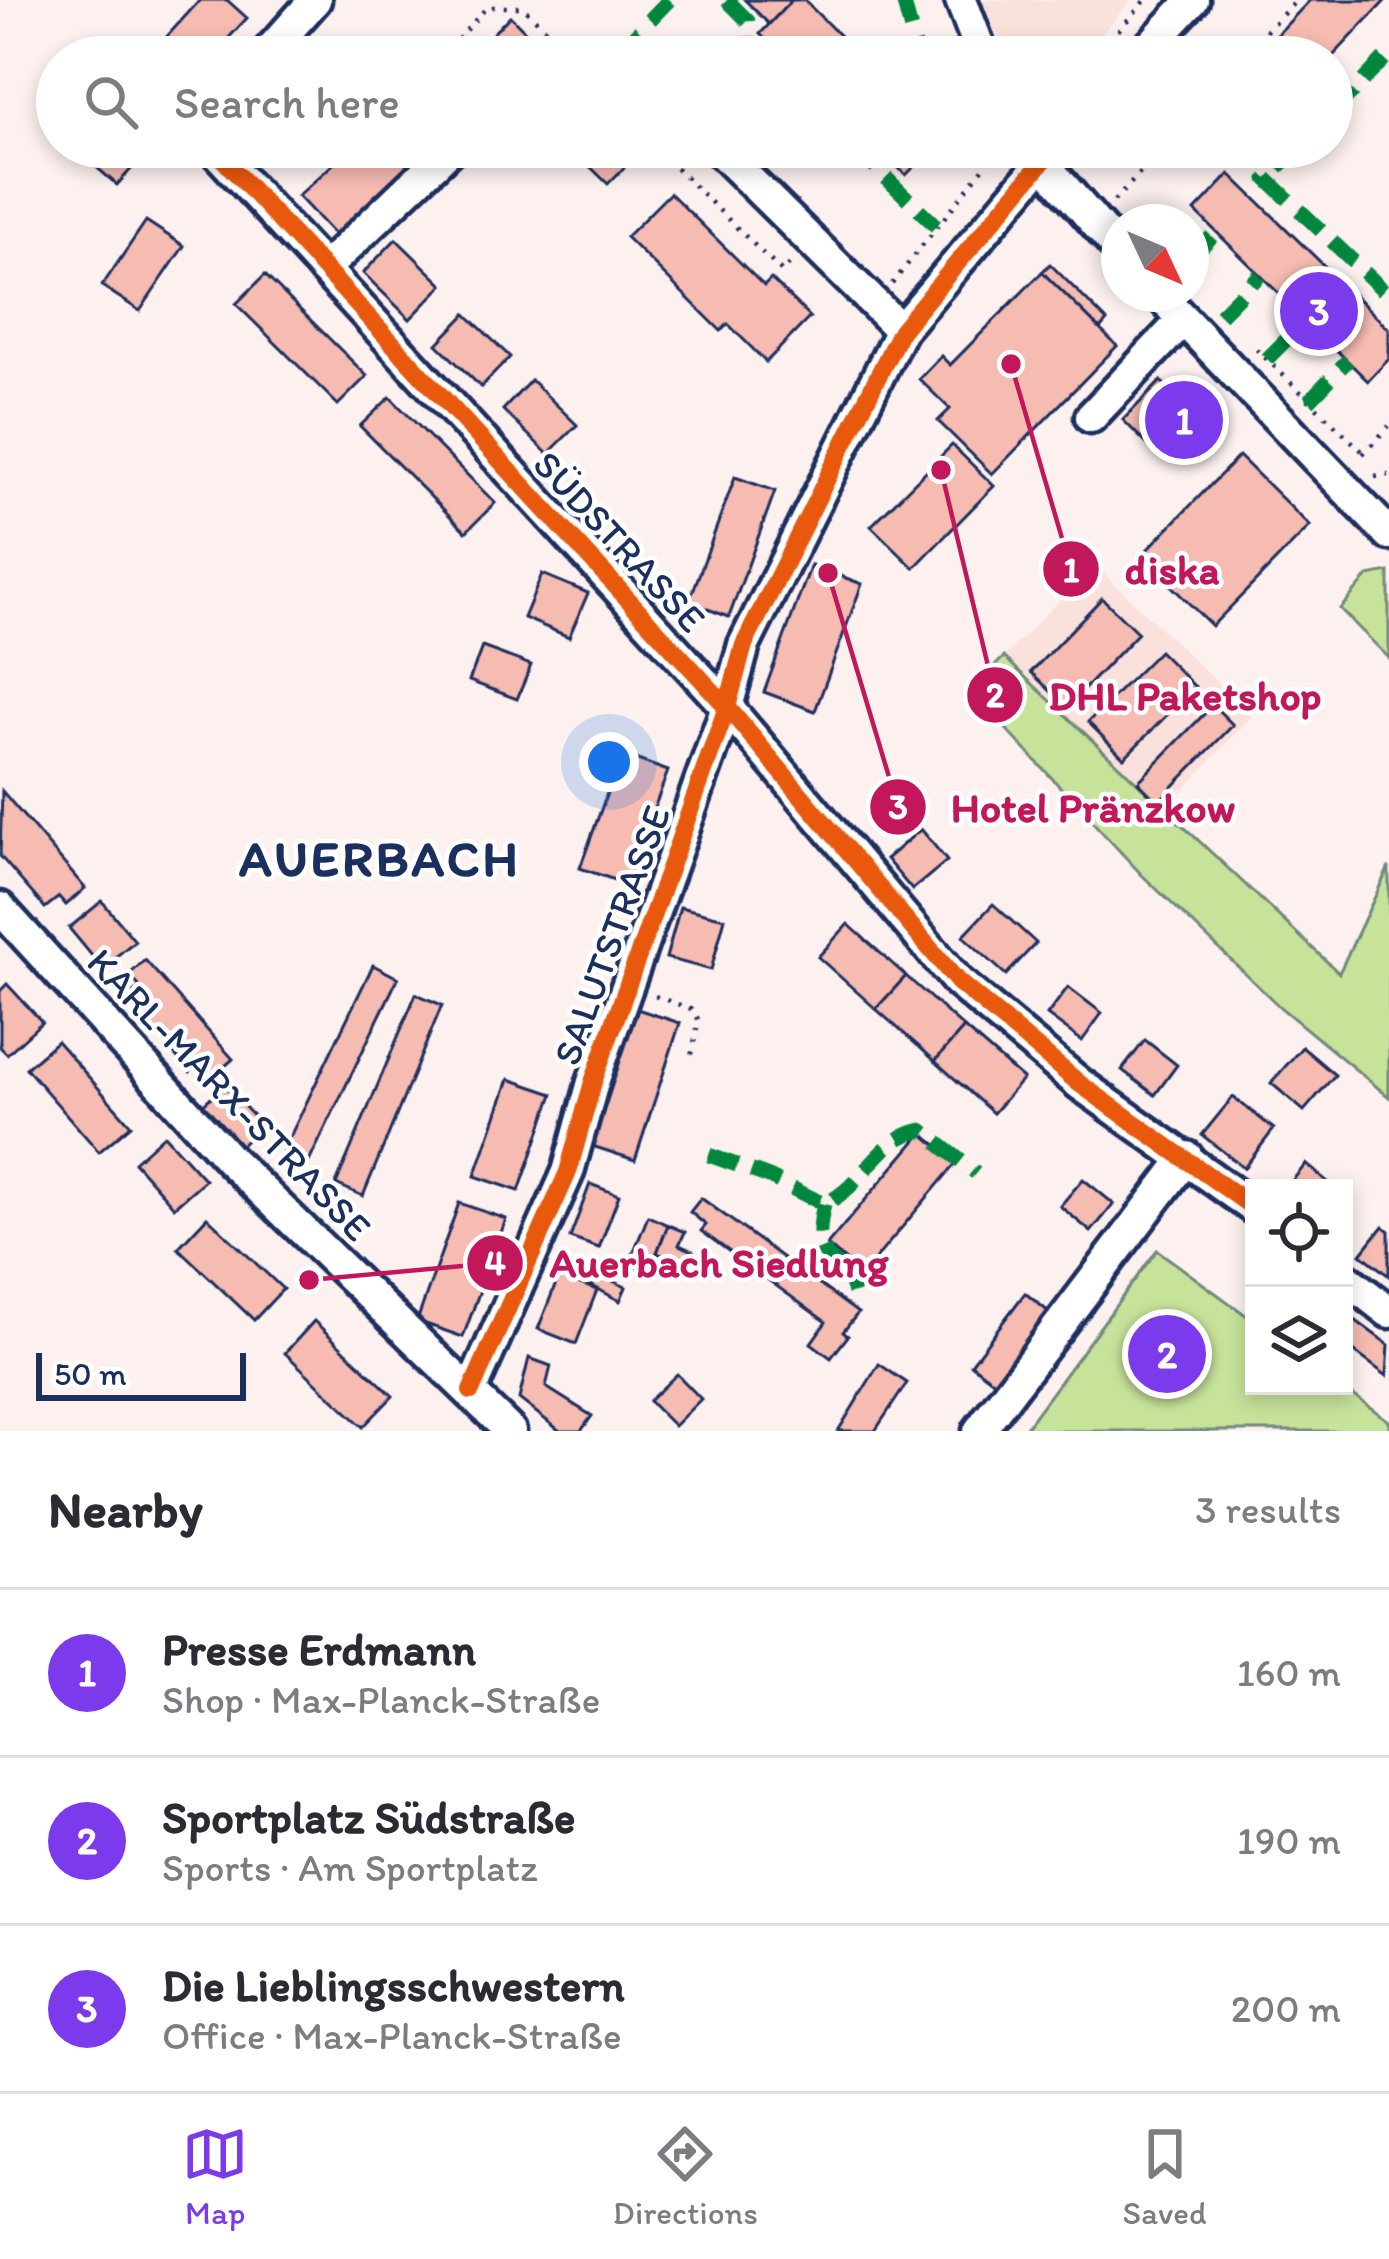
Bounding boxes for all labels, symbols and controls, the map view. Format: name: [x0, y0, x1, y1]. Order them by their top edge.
search box: [36, 36, 1353, 168]
icon: search: [78, 69, 144, 135]
text: Search here: [174, 75, 400, 129]
north arrow: [1101, 204, 1209, 312]
pin: 3: [1280, 266, 1358, 356]
pin: 1: [1145, 375, 1223, 465]
street label: SÜDSTRASSE: [524, 441, 716, 642]
callout: diska: [1041, 530, 1244, 608]
text: diska: [1124, 544, 1220, 595]
text: 1: [1063, 548, 1080, 591]
callout: DHL Paketshop: [965, 656, 1346, 734]
text: DHL Paketshop: [1049, 670, 1321, 721]
text: 2: [986, 673, 1005, 716]
your location: [579, 732, 639, 792]
callout: Hotel Pränzkow: [868, 768, 1259, 846]
text: Hotel Pränzkow: [951, 782, 1235, 833]
text: 3: [888, 785, 908, 828]
street label: SALUTSTRASSE: [543, 799, 680, 1071]
district label: AUERBACH: [239, 828, 521, 889]
street label: KARL-MARX-STRASSE: [78, 938, 381, 1250]
map controls: [1245, 1179, 1353, 1395]
button: locate: [1245, 1179, 1353, 1287]
callout: Auerbach Siedlung: [465, 1224, 913, 1302]
text: Auerbach Siedlung: [550, 1237, 889, 1288]
text: 4: [484, 1241, 506, 1284]
button: layers: [1245, 1287, 1353, 1395]
pin: 2: [1128, 1309, 1206, 1399]
scale bar: [36, 1347, 246, 1400]
text: 50 m: [54, 1354, 127, 1393]
text: Nearby: [48, 1479, 203, 1540]
text: 3 results: [1195, 1486, 1341, 1533]
text: Presse Erdmann: [162, 1622, 476, 1676]
text: 1: [78, 1649, 96, 1696]
text: 160 m: [1237, 1649, 1341, 1696]
text: Shop · Max-Planck-Straße: [162, 1676, 600, 1723]
text: Sportplatz Südstraße: [162, 1790, 575, 1844]
text: 2: [77, 1817, 97, 1864]
text: 190 m: [1237, 1817, 1341, 1864]
text: Sports · Am Sportplatz: [162, 1844, 538, 1891]
text: Die Lieblingsschwestern: [162, 1958, 625, 2012]
text: 3: [76, 1985, 98, 2032]
text: 200 m: [1231, 1985, 1341, 2032]
text: Office · Max-Planck-Straße: [162, 2012, 622, 2059]
tab: Map: [182, 2121, 248, 2232]
tab: Directions: [613, 2121, 758, 2232]
tab: Saved: [1123, 2121, 1207, 2232]

